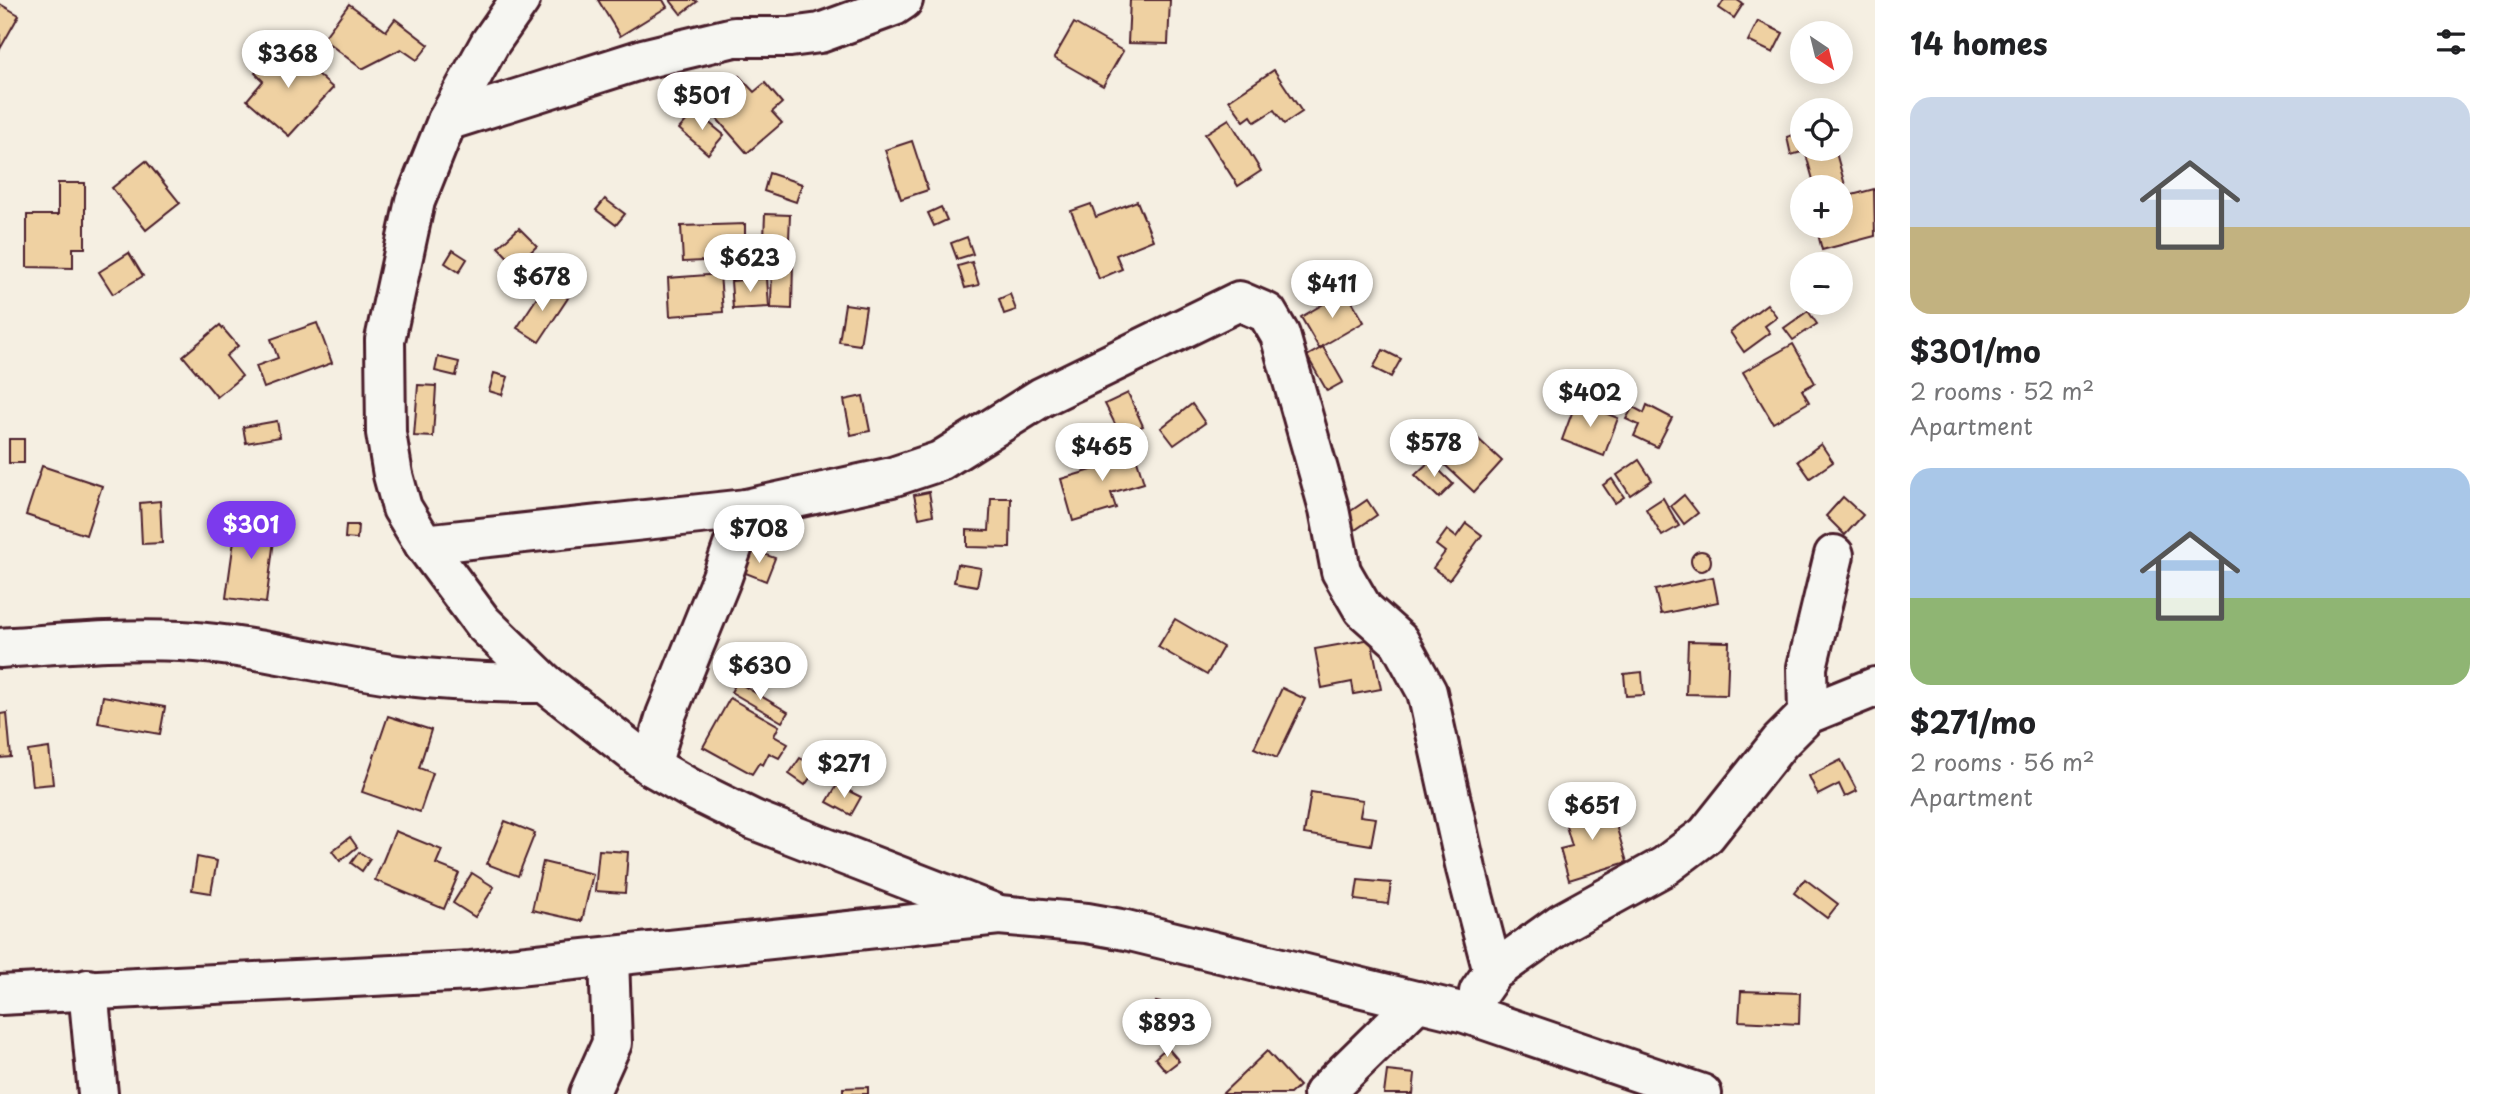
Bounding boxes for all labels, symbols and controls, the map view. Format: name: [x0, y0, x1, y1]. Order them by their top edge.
text: 14 homes: [1910, 20, 2048, 65]
north arrow: [1790, 21, 1853, 84]
map controls: [1790, 21, 1853, 315]
icon: filters: [2432, 23, 2470, 61]
pin: $368: [247, 31, 329, 90]
text: $368: [258, 35, 318, 70]
pin: $501: [661, 72, 743, 132]
text: $501: [673, 77, 731, 112]
button: locate: [1790, 98, 1853, 161]
icon: home: [2127, 142, 2253, 268]
button: +: [1790, 175, 1853, 238]
pin: $623: [709, 234, 791, 294]
text: $623: [720, 239, 780, 274]
button: −: [1790, 252, 1853, 315]
pin: $678: [501, 254, 583, 313]
text: $678: [513, 258, 571, 293]
pin: $411: [1291, 260, 1373, 320]
text: $411: [1307, 265, 1357, 300]
text: $301/mo: [1910, 328, 2041, 373]
pin: $402: [1549, 370, 1631, 429]
text: 2 rooms · 52 m²: [1910, 373, 2094, 408]
text: $402: [1558, 374, 1622, 409]
text: Apartment: [1910, 408, 2033, 443]
pin: $578: [1393, 420, 1475, 479]
pin: $465: [1061, 424, 1143, 483]
text: $578: [1406, 424, 1462, 459]
text: $465: [1071, 428, 1133, 463]
pin: $301: [210, 502, 292, 561]
pin: $708: [718, 505, 800, 565]
text: $301: [223, 506, 279, 541]
text: $708: [729, 510, 789, 545]
icon: home: [2127, 513, 2253, 639]
pin: $630: [719, 642, 801, 702]
text: $630: [729, 647, 791, 682]
text: $271/mo: [1910, 699, 2036, 744]
pin: $271: [803, 740, 885, 800]
text: 2 rooms · 56 m²: [1910, 744, 2095, 779]
text: $271: [818, 745, 871, 780]
text: Apartment: [1910, 779, 2033, 814]
pin: $651: [1551, 782, 1633, 842]
text: $651: [1564, 787, 1620, 822]
pin: $893: [1126, 1000, 1208, 1059]
text: $893: [1138, 1004, 1196, 1039]

